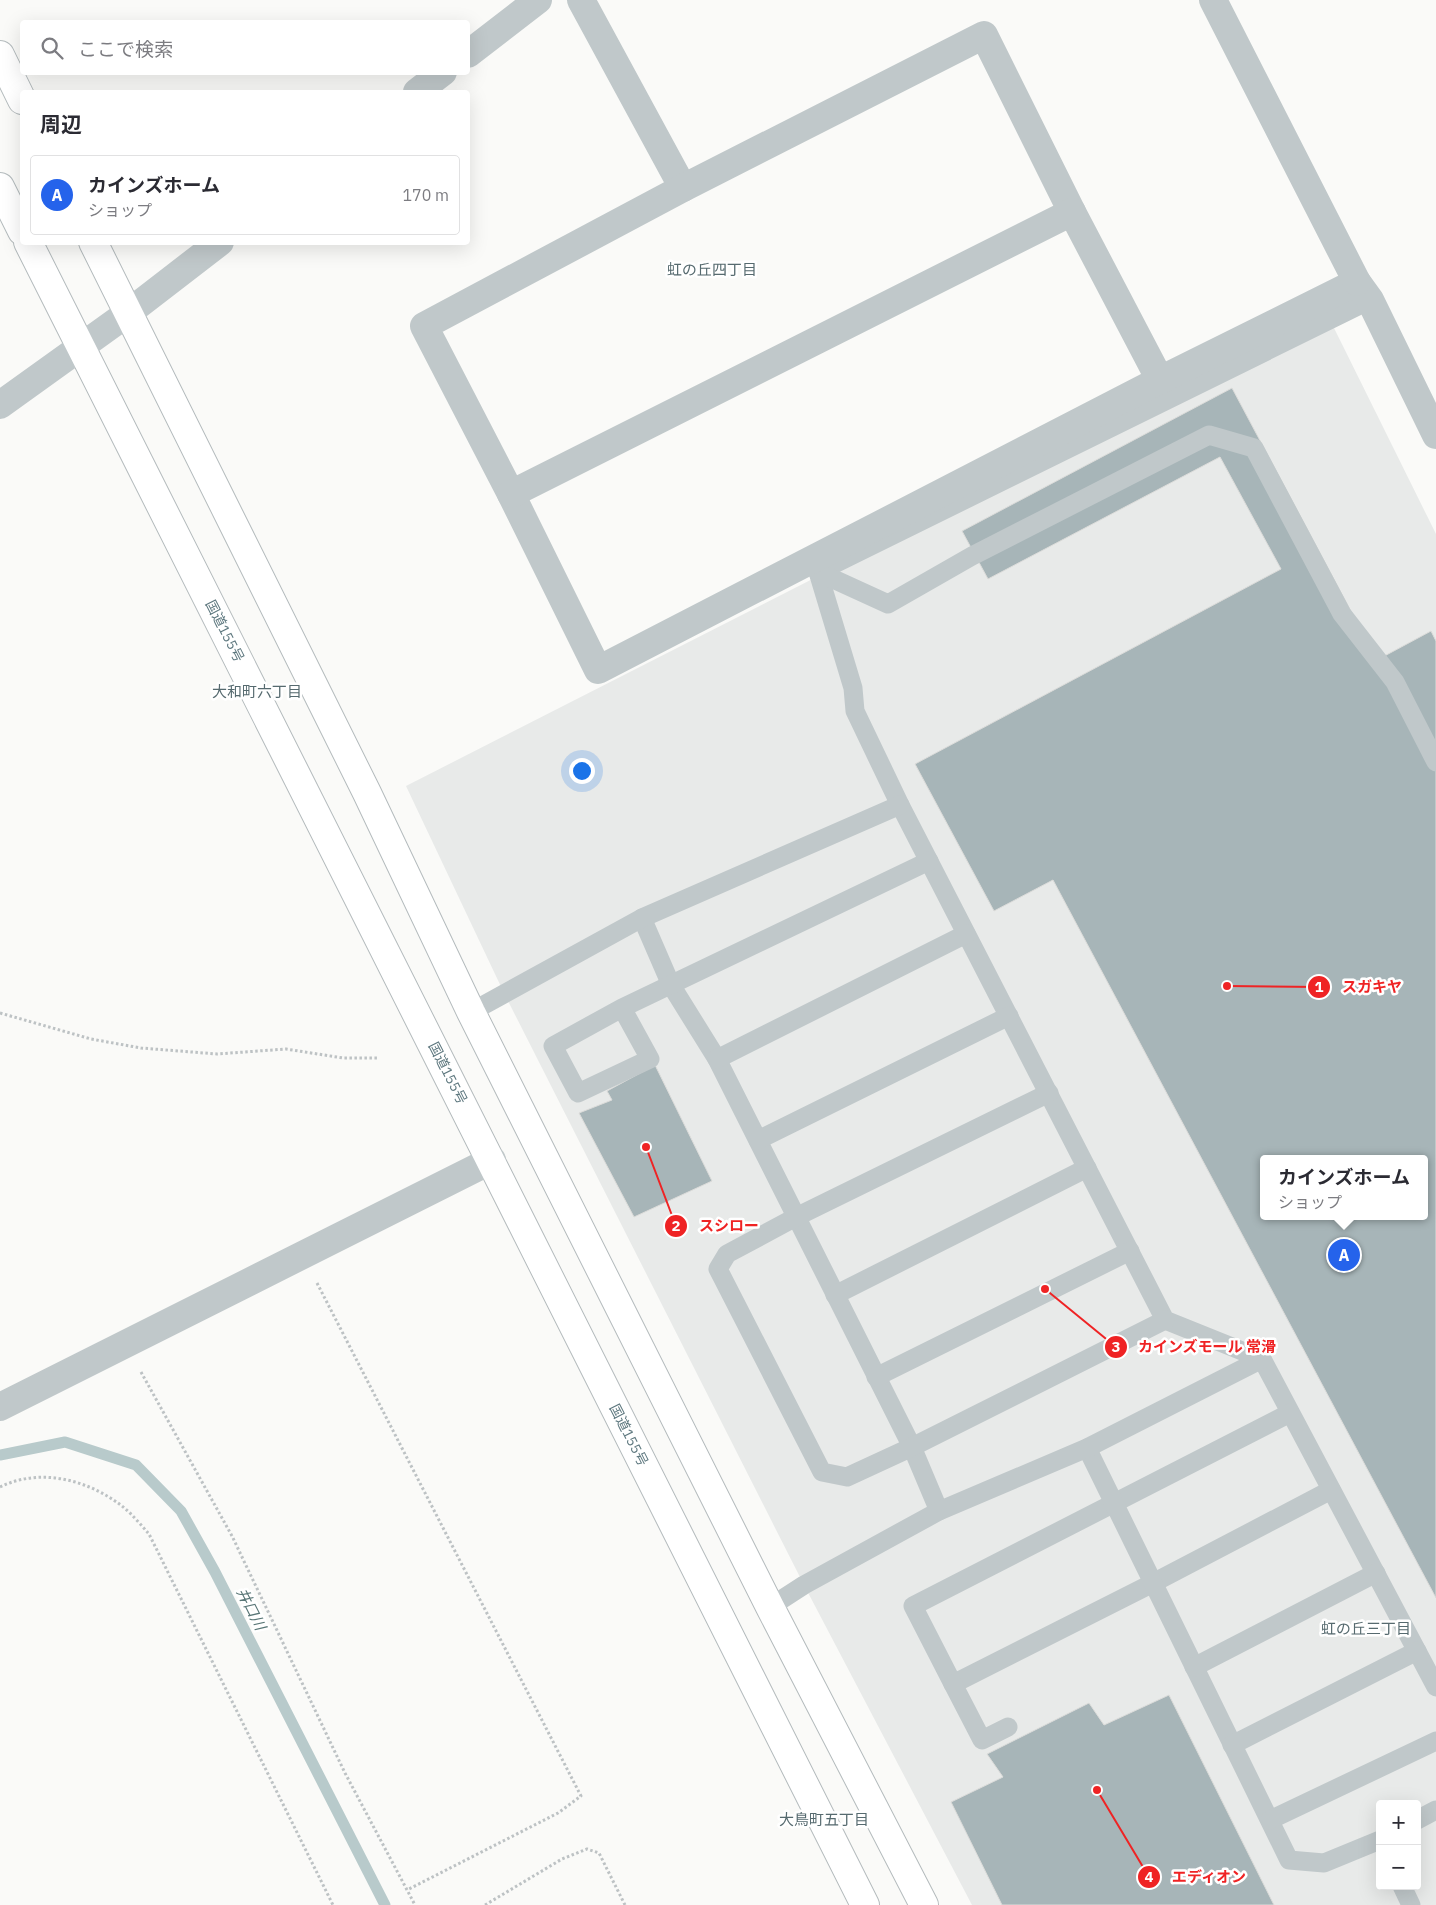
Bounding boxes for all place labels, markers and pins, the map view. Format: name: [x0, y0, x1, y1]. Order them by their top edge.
callout: スガキヤ: [1307, 972, 1412, 1002]
callout: スシロー: [664, 1211, 769, 1241]
pin: A: [1328, 1236, 1360, 1274]
callout: カインズモール 常滑: [1103, 1332, 1287, 1362]
callout: エディオン: [1136, 1862, 1256, 1892]

